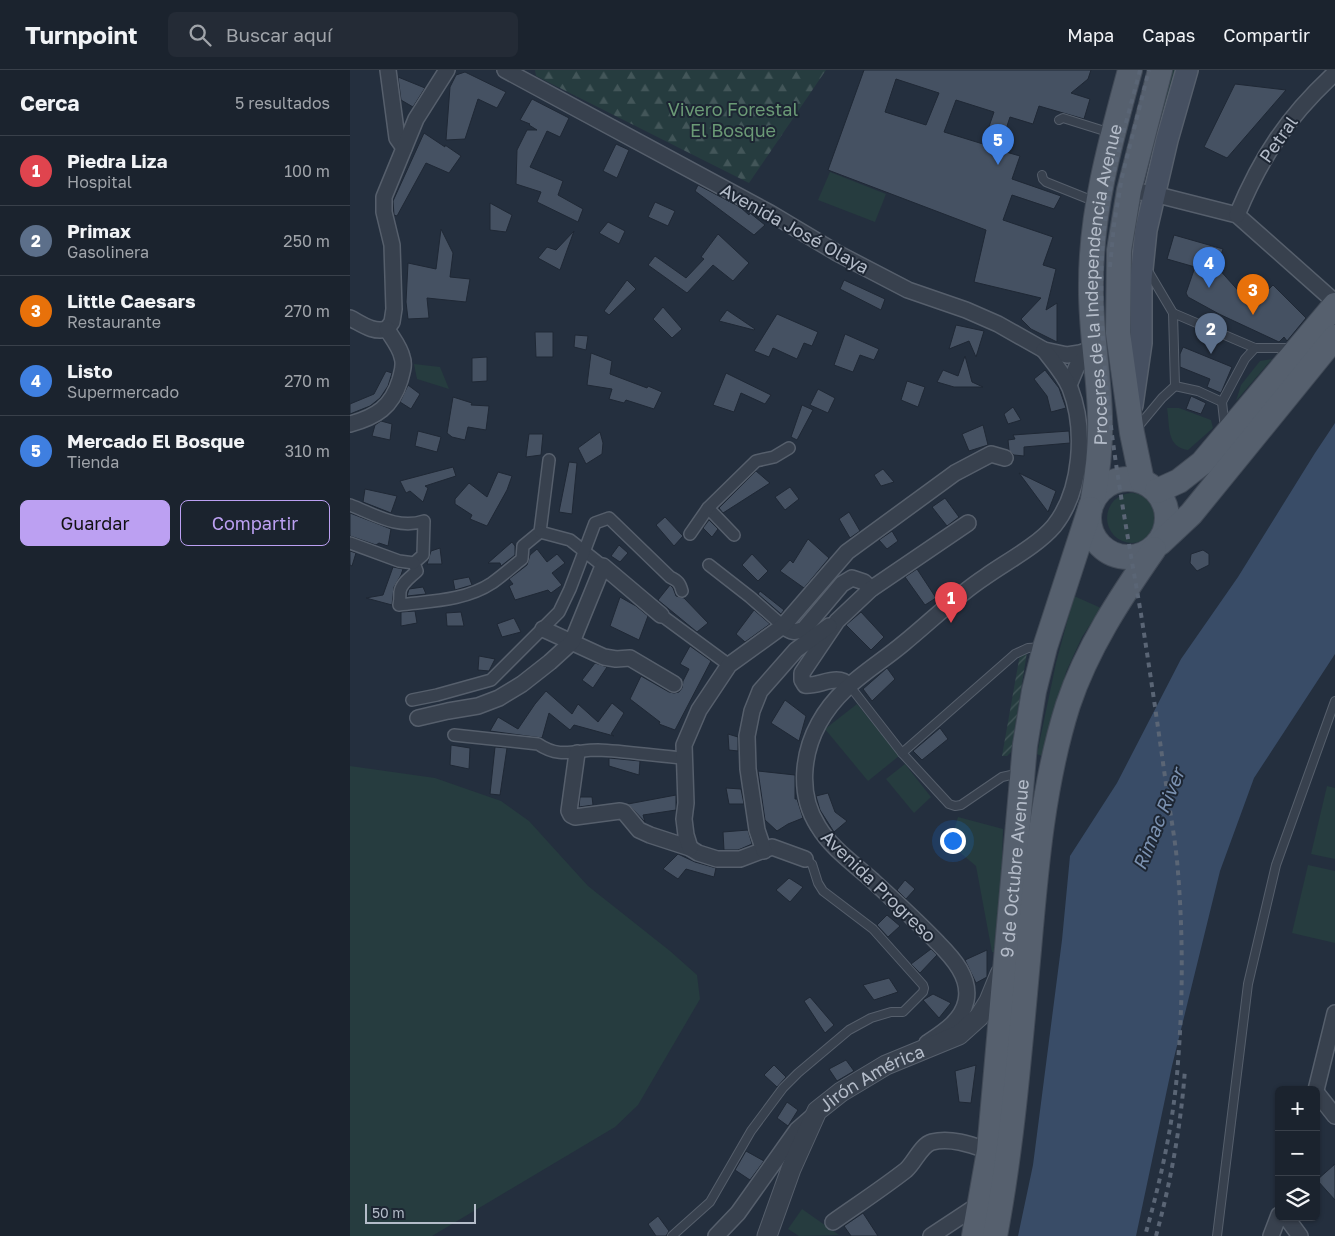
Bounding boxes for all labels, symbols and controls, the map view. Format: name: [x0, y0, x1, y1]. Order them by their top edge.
search box: [168, 12, 518, 57]
text: Turnpoint: [25, 20, 138, 49]
icon: search: [186, 21, 214, 49]
text: Buscar aquí: [226, 23, 332, 46]
text: Mapa: [1067, 24, 1114, 46]
text: Capas: [1142, 24, 1195, 46]
text: Compartir: [1223, 24, 1310, 46]
text: Cerca: [20, 90, 79, 116]
text: 5 resultados: [235, 93, 330, 113]
park label: Vivero Forestal El Bosque: [668, 98, 798, 141]
street label: Petral: [1254, 111, 1302, 167]
street label: Proceres de la Independencia Avenue: [1080, 121, 1126, 446]
pin: 5: [982, 124, 1014, 165]
text: Piedra Liza: [67, 149, 167, 172]
text: 1: [32, 161, 40, 181]
text: 100 m: [284, 161, 330, 181]
text: Hospital: [67, 172, 132, 192]
street label: Avenida José Olaya: [717, 178, 873, 278]
text: Primax: [67, 219, 131, 242]
text: 2: [31, 231, 41, 251]
text: 250 m: [283, 231, 330, 251]
text: Gasolinera: [67, 242, 149, 262]
pin: 4: [1193, 247, 1225, 288]
pin: 3: [1237, 274, 1269, 315]
text: Little Caesars: [67, 289, 196, 312]
text: 3: [31, 301, 41, 321]
text: 270 m: [284, 301, 330, 321]
text: Restaurante: [67, 312, 161, 332]
pin: 2: [1195, 313, 1227, 354]
text: Listo: [67, 359, 113, 382]
text: 4: [31, 371, 41, 391]
text: 270 m: [284, 371, 330, 391]
text: Supermercado: [67, 382, 179, 402]
text: Mercado El Bosque: [67, 429, 245, 452]
text: 5: [31, 441, 41, 461]
text: 310 m: [285, 441, 330, 461]
text: Tienda: [67, 452, 119, 472]
button: Guardar: [20, 500, 170, 546]
button: Compartir: [180, 500, 330, 546]
pin: 1: [935, 582, 967, 623]
water label: Rimac River: [1127, 763, 1190, 873]
street label: 9 de Octubre Avenue: [995, 778, 1033, 959]
street label: Avenida Progreso: [817, 826, 941, 946]
your location: [940, 828, 966, 854]
street label: Jirón América: [814, 1039, 928, 1116]
map controls: [1275, 1086, 1320, 1221]
button: +: [1275, 1086, 1320, 1131]
button: −: [1275, 1131, 1320, 1176]
button: layers: [1275, 1176, 1320, 1221]
scale bar: [365, 1201, 476, 1224]
text: 50 m: [372, 1204, 405, 1221]

